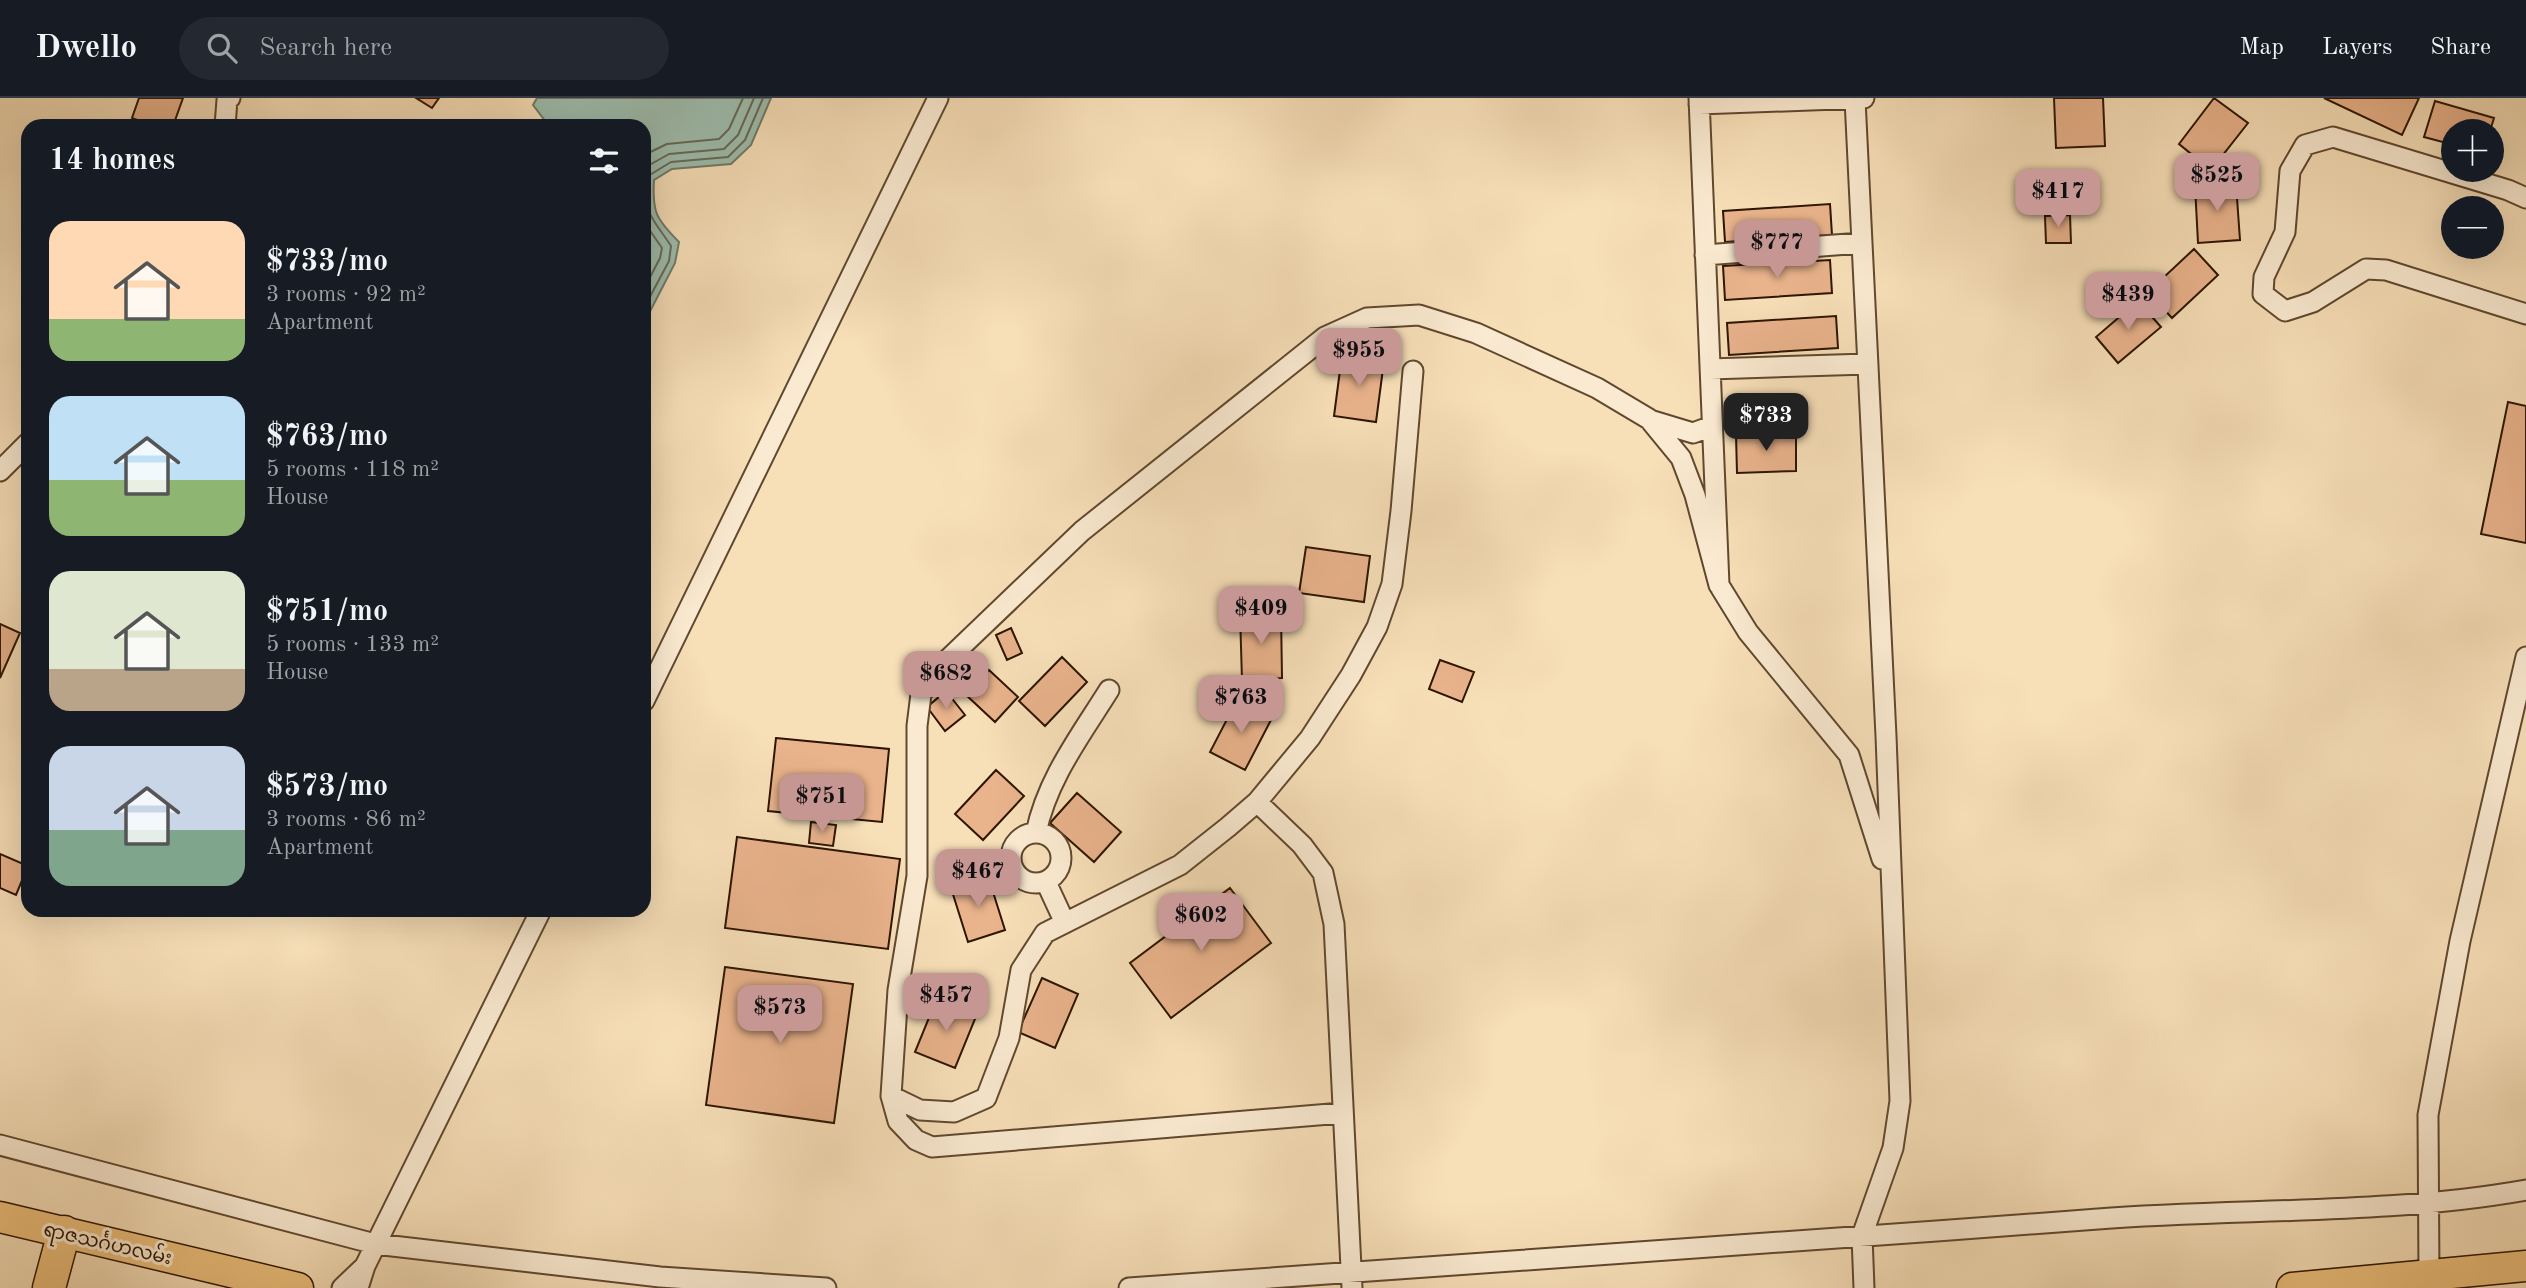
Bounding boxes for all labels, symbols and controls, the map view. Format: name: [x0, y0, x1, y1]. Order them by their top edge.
search box: [179, 17, 669, 80]
icon: search: [203, 29, 241, 67]
text: Dwello: [35, 32, 137, 65]
text: Search here: [259, 35, 392, 61]
text: Map: [2240, 36, 2284, 60]
text: Layers: [2322, 36, 2392, 60]
text: Share: [2430, 36, 2491, 60]
map controls: [2441, 119, 2504, 259]
button: +: [2441, 119, 2504, 182]
icon: filters: [585, 142, 623, 180]
text: 14 homes: [49, 146, 175, 176]
pin: $525: [2176, 153, 2258, 213]
text: $525: [2190, 164, 2244, 187]
pin: $417: [2017, 170, 2099, 229]
text: $417: [2031, 180, 2085, 203]
button: −: [2441, 196, 2504, 259]
pin: $777: [1736, 220, 1818, 280]
text: $777: [1750, 231, 1804, 254]
text: $733/mo: [266, 247, 388, 277]
icon: home: [105, 249, 189, 333]
pin: $439: [2087, 272, 2169, 332]
text: 3 rooms · 92 m²: [266, 283, 426, 306]
text: $439: [2101, 283, 2155, 306]
text: Apartment: [266, 311, 374, 334]
pin: $955: [1318, 328, 1400, 388]
text: $955: [1332, 339, 1386, 362]
pin: $733: [1725, 394, 1807, 453]
text: $733: [1739, 404, 1793, 427]
text: $763/mo: [266, 422, 388, 452]
icon: home: [105, 424, 189, 508]
text: 5 rooms · 118 m²: [266, 458, 439, 481]
text: House: [266, 486, 328, 509]
pin: $409: [1220, 587, 1302, 646]
text: $751/mo: [266, 597, 388, 627]
text: $409: [1234, 597, 1288, 620]
icon: home: [105, 599, 189, 683]
text: 5 rooms · 133 m²: [266, 633, 439, 656]
pin: $682: [905, 652, 987, 711]
text: House: [266, 661, 328, 684]
text: $682: [919, 662, 973, 685]
pin: $763: [1200, 676, 1282, 735]
text: $763: [1214, 686, 1268, 709]
text: $573/mo: [266, 772, 388, 802]
icon: home: [105, 774, 189, 858]
pin: $751: [781, 774, 863, 834]
text: $751: [795, 785, 849, 808]
text: 3 rooms · 86 m²: [266, 808, 426, 831]
text: Apartment: [266, 836, 374, 859]
pin: $467: [937, 850, 1019, 909]
text: $467: [951, 860, 1005, 883]
pin: $602: [1160, 894, 1242, 953]
text: $602: [1174, 904, 1228, 927]
pin: $457: [905, 974, 987, 1033]
text: $457: [919, 984, 973, 1007]
pin: $573: [739, 986, 821, 1045]
text: $573: [753, 996, 807, 1019]
street label: ရာဇသင်္ဂဟလမ်း: [41, 1215, 175, 1273]

